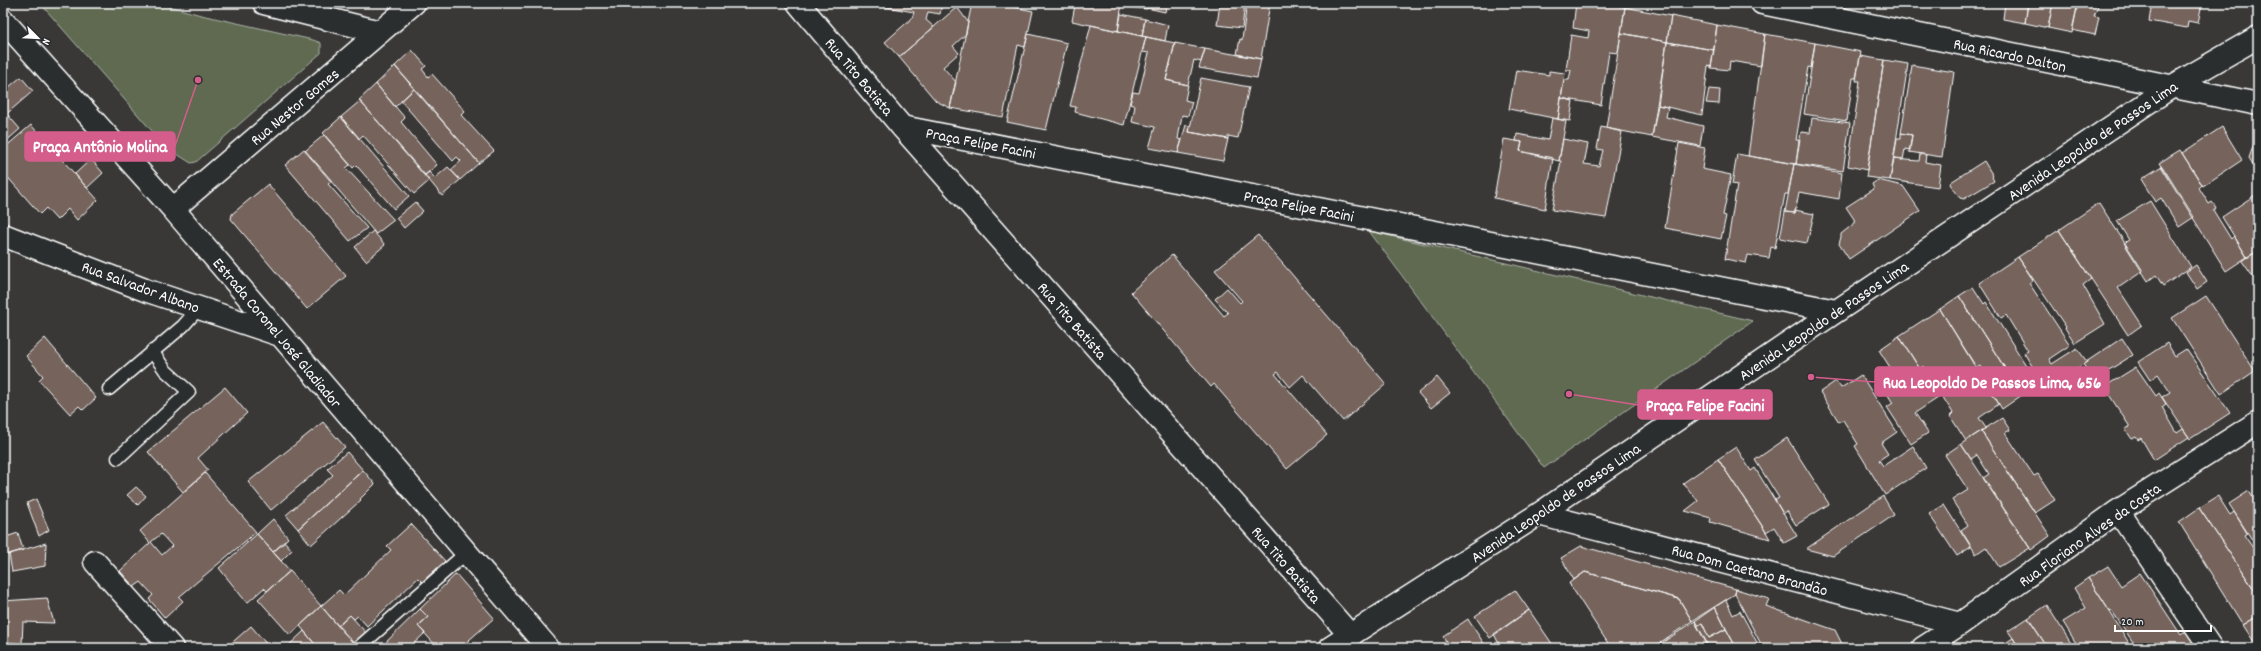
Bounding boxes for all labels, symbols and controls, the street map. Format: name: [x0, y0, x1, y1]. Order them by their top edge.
north arrow: [18, 18, 58, 58]
street label: Rua Tito Batista: [818, 33, 898, 122]
street label: Rua Ricardo Dalton: [1951, 33, 2068, 80]
text: N: [37, 36, 54, 48]
street label: Rua Nestor Gomes: [246, 64, 345, 152]
street label: Avenida Leopoldo de Passos Lima: [2004, 76, 2183, 208]
street label: Praça Felipe Facini: [924, 123, 1038, 166]
callout: Praça Antônio Molina: [25, 132, 175, 161]
text: Praça Antônio Molina: [33, 137, 168, 161]
street label: Praça Felipe Facini: [1242, 186, 1356, 229]
street label: Estrada Coronel José Gladiador: [206, 253, 346, 414]
street label: Rua Salvador Albano: [78, 256, 202, 320]
street label: Avenida Leopoldo de Passos Lima: [1735, 256, 1914, 388]
street label: Rua Tito Batista: [1031, 278, 1112, 366]
callout: Rua Leopoldo De Passos Lima, 656: [1875, 367, 2109, 396]
text: Rua Leopoldo De Passos Lima, 656: [1883, 373, 2101, 397]
callout: Praça Felipe Facini: [1638, 390, 1772, 419]
text: Praça Felipe Facini: [1646, 396, 1765, 420]
street label: Avenida Leopoldo de Passos Lima: [1467, 438, 1646, 570]
street label: Rua Floriano Alves da Costa: [2015, 478, 2167, 594]
street label: Rua Tito Batista: [1245, 522, 1326, 610]
street label: Rua Dom Caetano Brandão: [1669, 539, 1830, 603]
scale bar: [2115, 607, 2211, 633]
text: 20 m: [2121, 614, 2144, 631]

